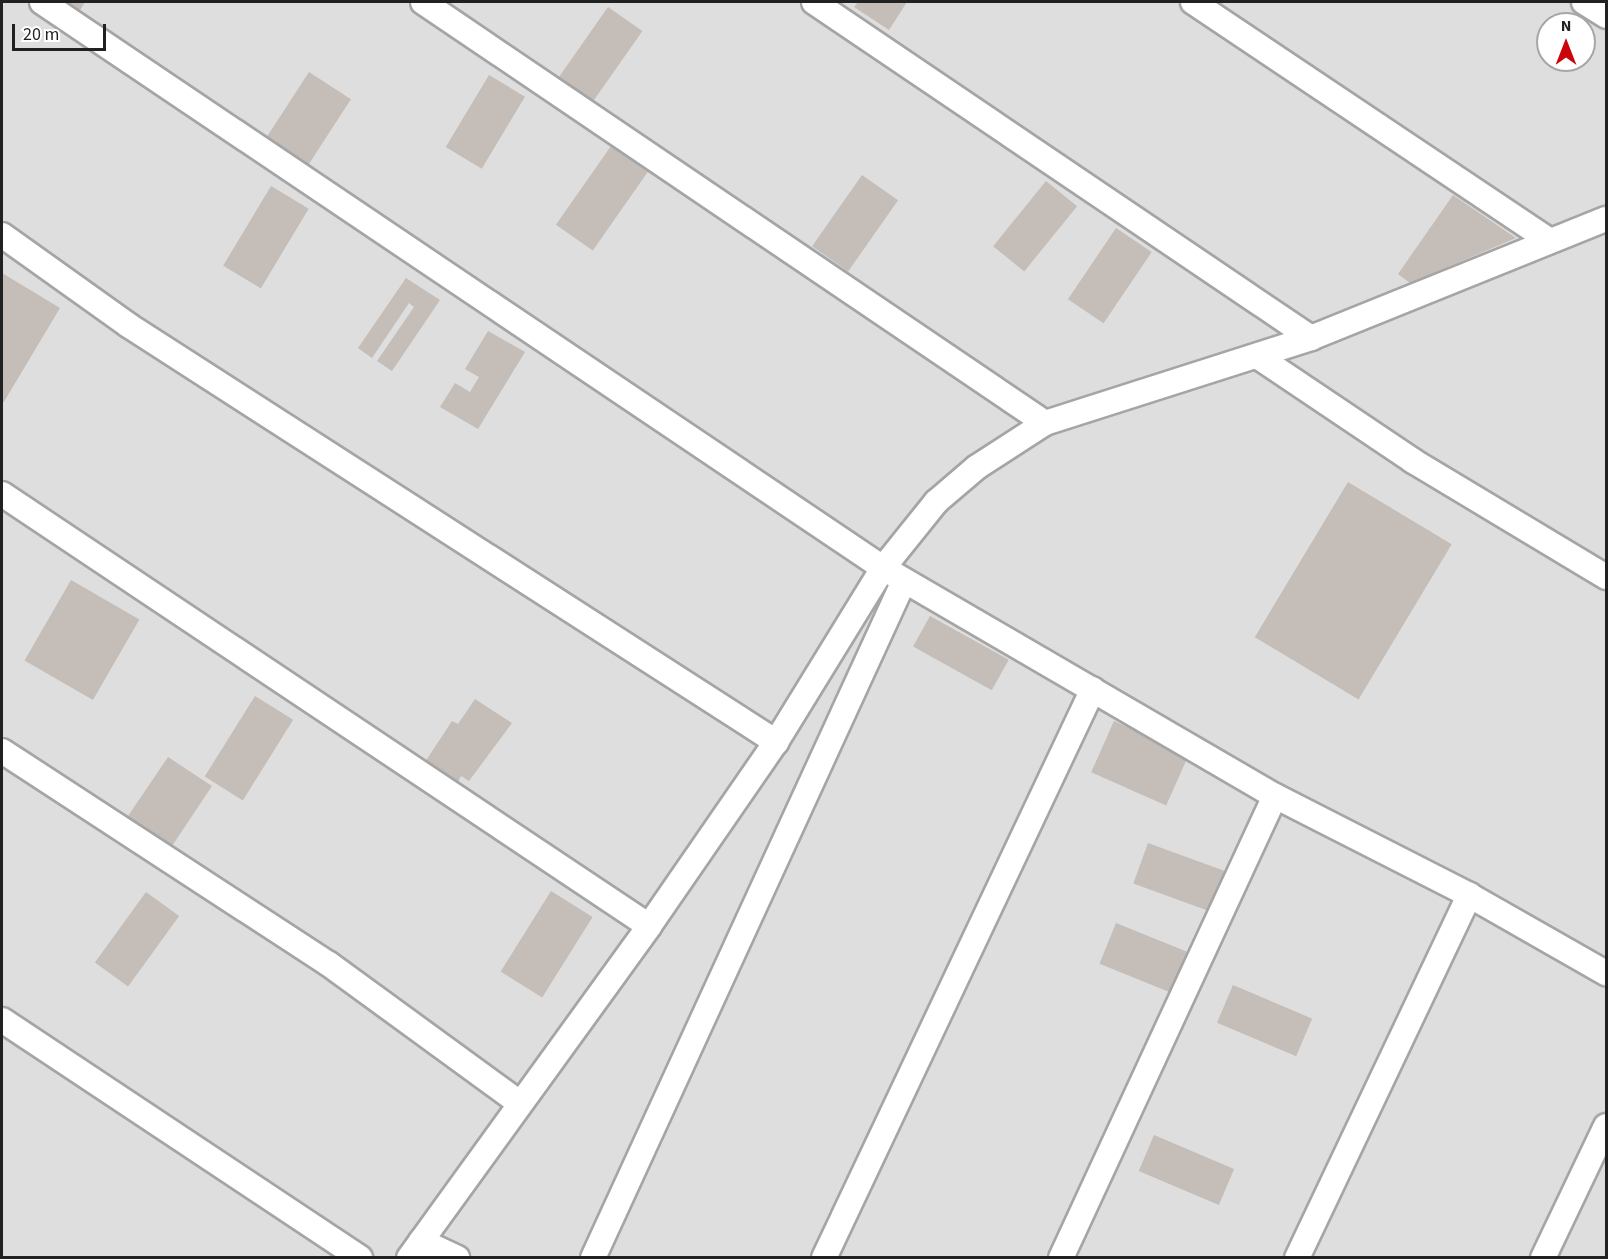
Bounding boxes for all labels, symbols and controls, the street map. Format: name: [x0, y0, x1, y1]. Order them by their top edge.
scale bar: [15, 12, 110, 50]
north arrow: [1536, 12, 1596, 72]
text: N: [1561, 15, 1571, 37]
text: 20 m: [23, 22, 59, 47]

